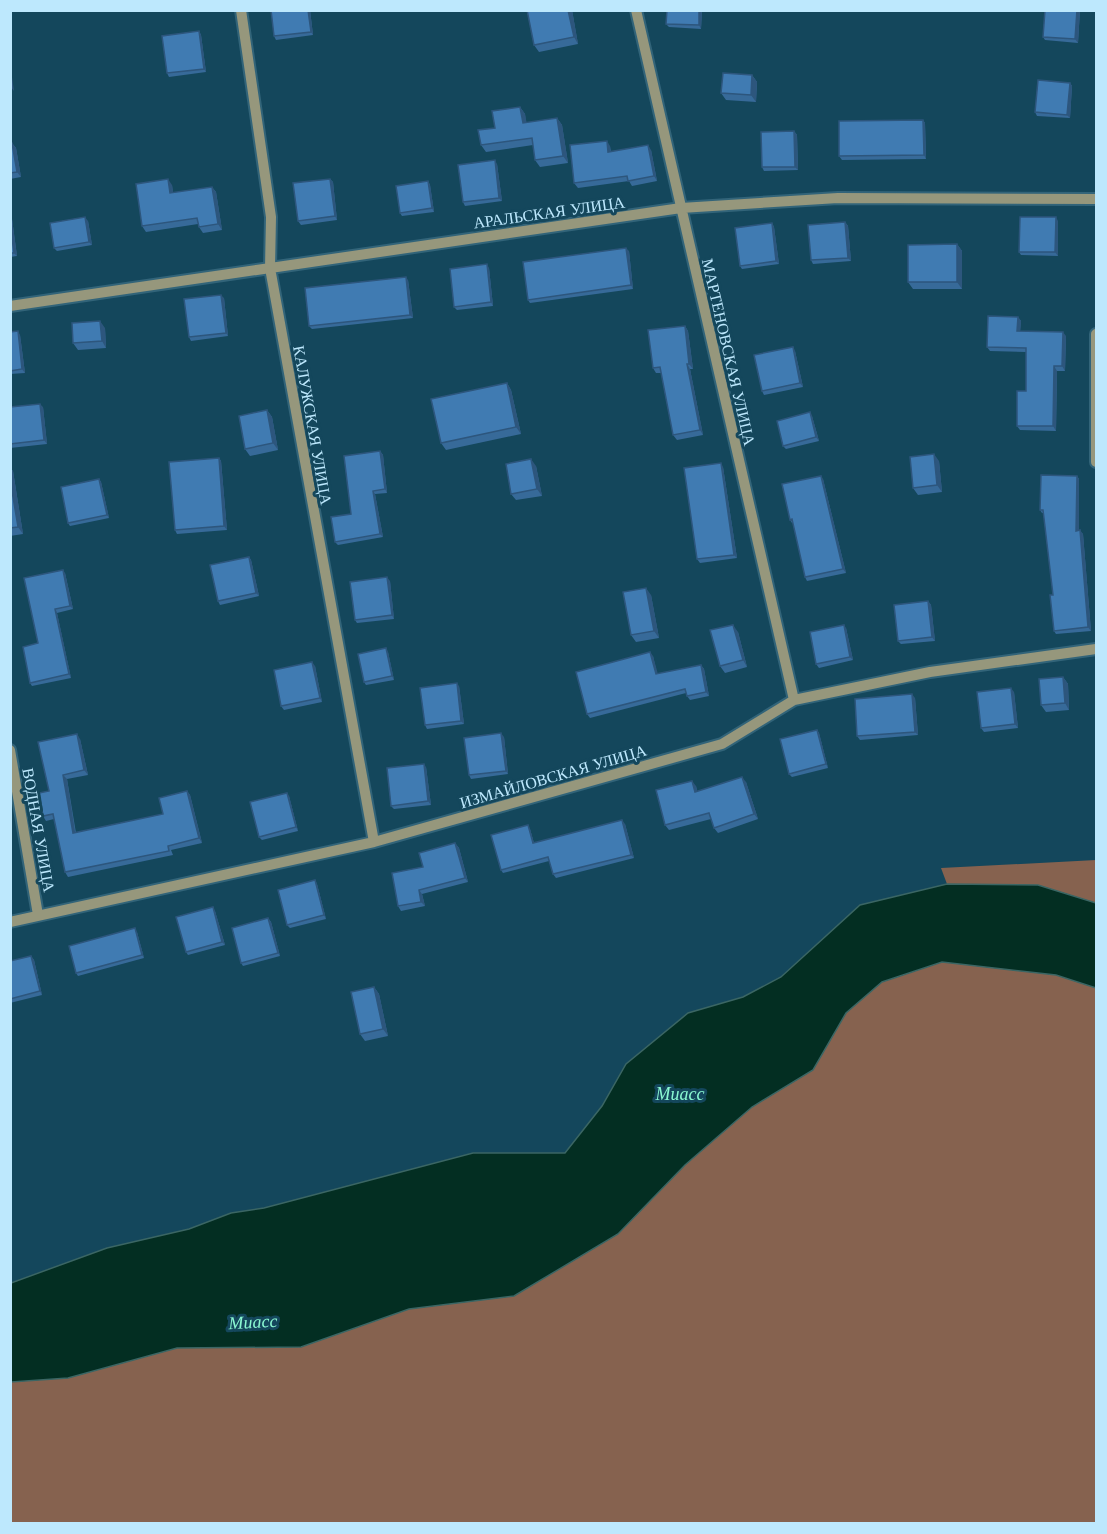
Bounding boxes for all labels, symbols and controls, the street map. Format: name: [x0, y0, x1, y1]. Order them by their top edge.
street label: АРАЛЬСКАЯ УЛИЦА: [472, 191, 626, 233]
street label: МАРТЕНОВСКАЯ УЛИЦА: [698, 257, 760, 448]
street label: КАЛУЖСКАЯ УЛИЦА: [289, 344, 337, 507]
street label: ИЗМАЙЛОВСКАЯ УЛИЦА: [457, 740, 649, 812]
street label: ВОДНАЯ УЛИЦА: [18, 766, 60, 894]
water label: Миасс: [655, 1083, 704, 1105]
water label: Миасс: [227, 1310, 278, 1334]

